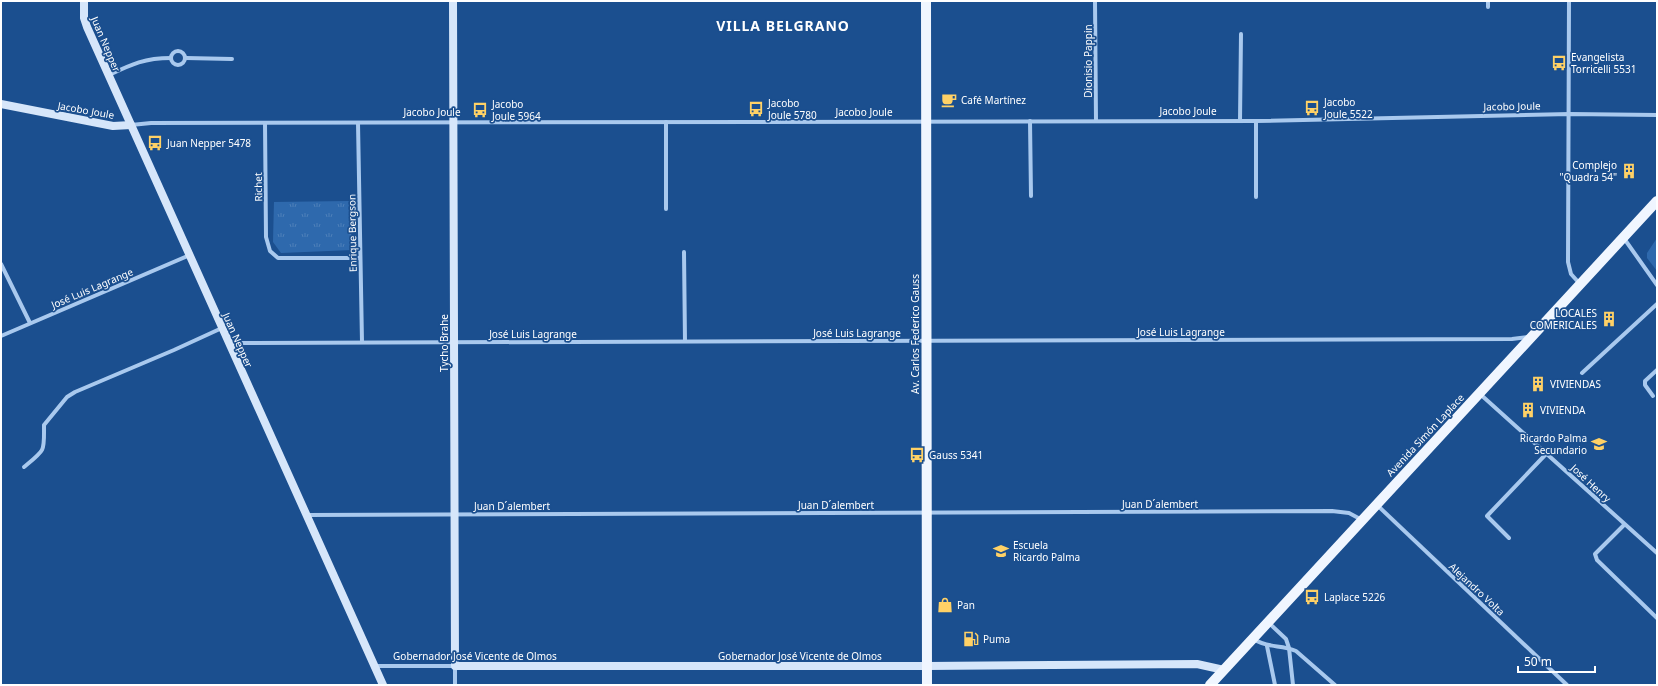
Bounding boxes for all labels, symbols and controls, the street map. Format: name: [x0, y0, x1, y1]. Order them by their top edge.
street label: Juan Nepper: [88, 13, 124, 74]
district label: VILLA BELGRANO: [716, 16, 850, 35]
street label: Dionisio Pappin: [1081, 24, 1095, 98]
place label: Evangelista Torricelli 5531: [1571, 50, 1636, 76]
bus stop icon: Evangelista Torricelli 5531: [1550, 54, 1568, 72]
cafe icon: Café Martínez: [940, 91, 958, 109]
place label: Café Martínez: [961, 93, 1026, 107]
place label: Jacobo Joule 5522: [1323, 95, 1373, 121]
place label: Jacobo Joule 5780: [767, 96, 817, 122]
place label: Jacobo Joule 5964: [491, 97, 541, 123]
street label: Jacobo Joule: [56, 98, 116, 122]
street label: Jacobo Joule: [1482, 98, 1541, 114]
bus stop icon: Jacobo Joule 5522: [1303, 99, 1321, 117]
bus stop icon: Jacobo Joule 5780: [747, 100, 765, 118]
bus stop icon: Jacobo Joule 5964: [471, 101, 489, 119]
street label: Jacobo Joule: [1158, 104, 1217, 118]
street label: Jacobo Joule: [402, 105, 461, 119]
street label: Jacobo Joule: [834, 105, 893, 119]
bus stop icon: Juan Nepper 5478: [146, 134, 164, 152]
place label: Juan Nepper 5478: [166, 136, 251, 150]
place label: Complejo "Quadra 54": [1560, 158, 1617, 184]
building icon: Complejo "Quadra 54": [1620, 162, 1638, 180]
street label: Richet: [251, 172, 265, 202]
street label: Enrique Bergson: [344, 194, 360, 272]
street label: José Luis Lagrange: [48, 264, 135, 312]
street label: Av. Carlos Federico Gauss: [908, 274, 922, 394]
place label: LOCALES COMERICALES: [1530, 306, 1598, 332]
street label: Juan Nepper: [219, 309, 256, 370]
building icon: LOCALES COMERICALES: [1600, 310, 1618, 328]
street label: Tycho Brahe: [437, 314, 451, 372]
street label: José Luis Lagrange: [1136, 325, 1225, 339]
street label: José Luis Lagrange: [812, 326, 901, 340]
street label: José Luis Lagrange: [488, 327, 577, 341]
building icon: VIVIENDAS: [1529, 375, 1547, 393]
place label: VIVIENDAS: [1550, 377, 1601, 391]
street label: Avenida Simón Laplace: [1383, 390, 1467, 479]
building icon: VIVIENDA: [1519, 401, 1537, 419]
place label: VIVIENDA: [1540, 403, 1586, 417]
place label: Ricardo Palma Secundario: [1520, 431, 1587, 457]
school or university icon: Ricardo Palma Secundario: [1590, 435, 1608, 453]
bus stop icon: Gauss 5341: [908, 446, 926, 464]
place label: Gauss 5341: [929, 448, 983, 462]
street label: José Henry: [1567, 460, 1615, 506]
street label: Juan D´alembert: [1121, 497, 1198, 511]
street label: Juan D´alembert: [797, 498, 874, 512]
street label: Juan D´alembert: [473, 499, 550, 513]
place label: Escuela Ricardo Palma: [1013, 538, 1080, 564]
school or university icon: Escuela Ricardo Palma: [992, 542, 1010, 560]
street label: Alejandro Volta: [1446, 560, 1508, 618]
bus stop icon: Laplace 5226: [1303, 588, 1321, 606]
place label: Laplace 5226: [1324, 590, 1385, 604]
shop icon: Pan: [936, 596, 954, 614]
place label: Pan: [957, 598, 975, 612]
fuel station icon: Puma: [962, 630, 980, 648]
place label: Puma: [983, 632, 1010, 646]
scale bar: [1518, 648, 1595, 674]
street label: Gobernador José Vicente de Olmos: [393, 649, 557, 663]
street label: Gobernador José Vicente de Olmos: [718, 649, 882, 663]
text: 50 m: [1524, 653, 1552, 670]

